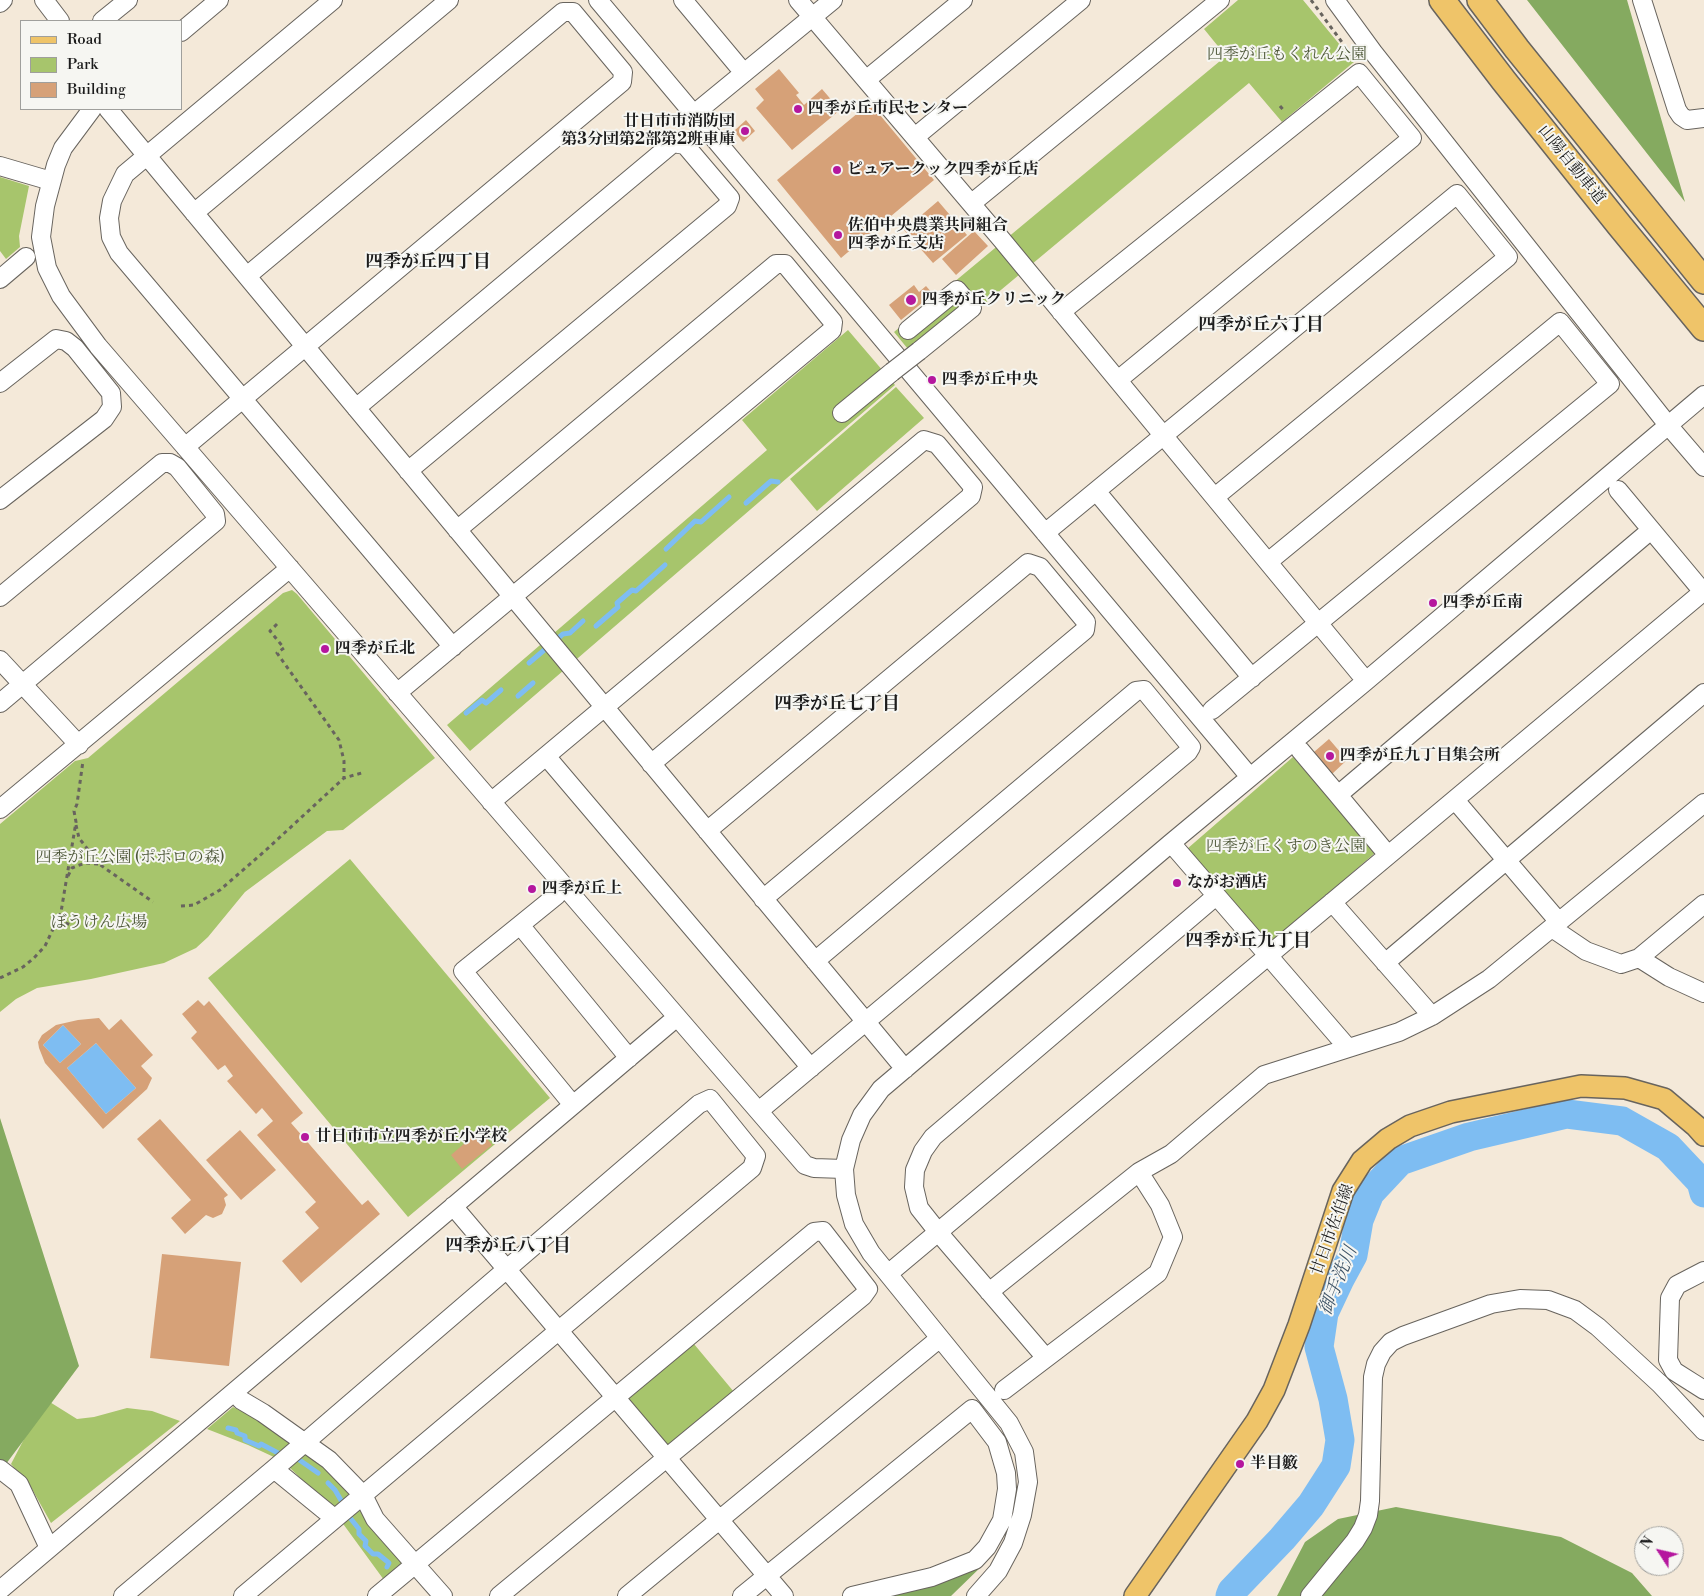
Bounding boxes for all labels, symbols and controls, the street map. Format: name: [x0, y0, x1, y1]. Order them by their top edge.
legend: [20, 20, 182, 110]
text: Road: [67, 30, 102, 49]
park label: 四季が丘もくれん公園: [1207, 45, 1367, 65]
text: Park: [67, 55, 98, 74]
text: Building: [67, 80, 126, 99]
place label: 四季が丘市民センター: [808, 99, 968, 119]
marker: 四季が丘市民センター: [792, 103, 804, 115]
place label: 廿日市市消防団 第3分団第2部第2班車庫: [561, 112, 735, 150]
street label: 山陽自動車道: [1533, 122, 1609, 208]
marker: 廿日市市消防団 第3分団第2部第2班車庫: [739, 125, 751, 137]
place label: ピュアークック四季が丘店: [847, 160, 1039, 180]
marker: ピュアークック四季が丘店: [831, 164, 843, 176]
place label: 佐伯中央農業共同組合 四季が丘支店: [848, 216, 1008, 254]
marker: 佐伯中央農業共同組合 四季が丘支店: [832, 229, 844, 241]
district label: 四季が丘四丁目: [365, 252, 491, 274]
place label: 四季が丘クリニック: [922, 290, 1066, 310]
marker: 四季が丘クリニック: [904, 293, 918, 307]
district label: 四季が丘六丁目: [1198, 315, 1324, 337]
place label: 四季が丘中央: [942, 370, 1038, 390]
marker: 四季が丘中央: [926, 374, 938, 386]
place label: 四季が丘南: [1443, 593, 1523, 613]
marker: 四季が丘南: [1427, 597, 1439, 609]
place label: 四季が丘北: [335, 639, 415, 659]
marker: 四季が丘北: [319, 643, 331, 655]
district label: 四季が丘七丁目: [774, 694, 900, 716]
place label: 四季が丘九丁目集会所: [1340, 746, 1500, 766]
marker: 四季が丘九丁目集会所: [1324, 750, 1336, 762]
park label: 四季が丘くすのき公園: [1206, 837, 1366, 857]
park label: 四季が丘公園 (ポポロの森): [35, 848, 225, 868]
place label: ながお酒店: [1187, 873, 1267, 893]
marker: ながお酒店: [1171, 877, 1183, 889]
place label: 四季が丘上: [542, 879, 622, 899]
marker: 四季が丘上: [526, 883, 538, 895]
park label: ぼうけん広場: [51, 913, 147, 933]
district label: 四季が丘九丁目: [1185, 931, 1311, 953]
place label: 廿日市市立四季が丘小学校: [315, 1127, 507, 1147]
marker: 廿日市市立四季が丘小学校: [299, 1131, 311, 1143]
street label: 廿日市佐伯線: [1308, 1182, 1358, 1278]
district label: 四季が丘八丁目: [445, 1236, 571, 1258]
water label: 御手洗川: [1316, 1244, 1362, 1318]
place label: 半目籔: [1250, 1454, 1298, 1474]
marker: 半目籔: [1234, 1458, 1246, 1470]
north arrow: [1634, 1526, 1684, 1576]
text: N: [1637, 1533, 1658, 1553]

